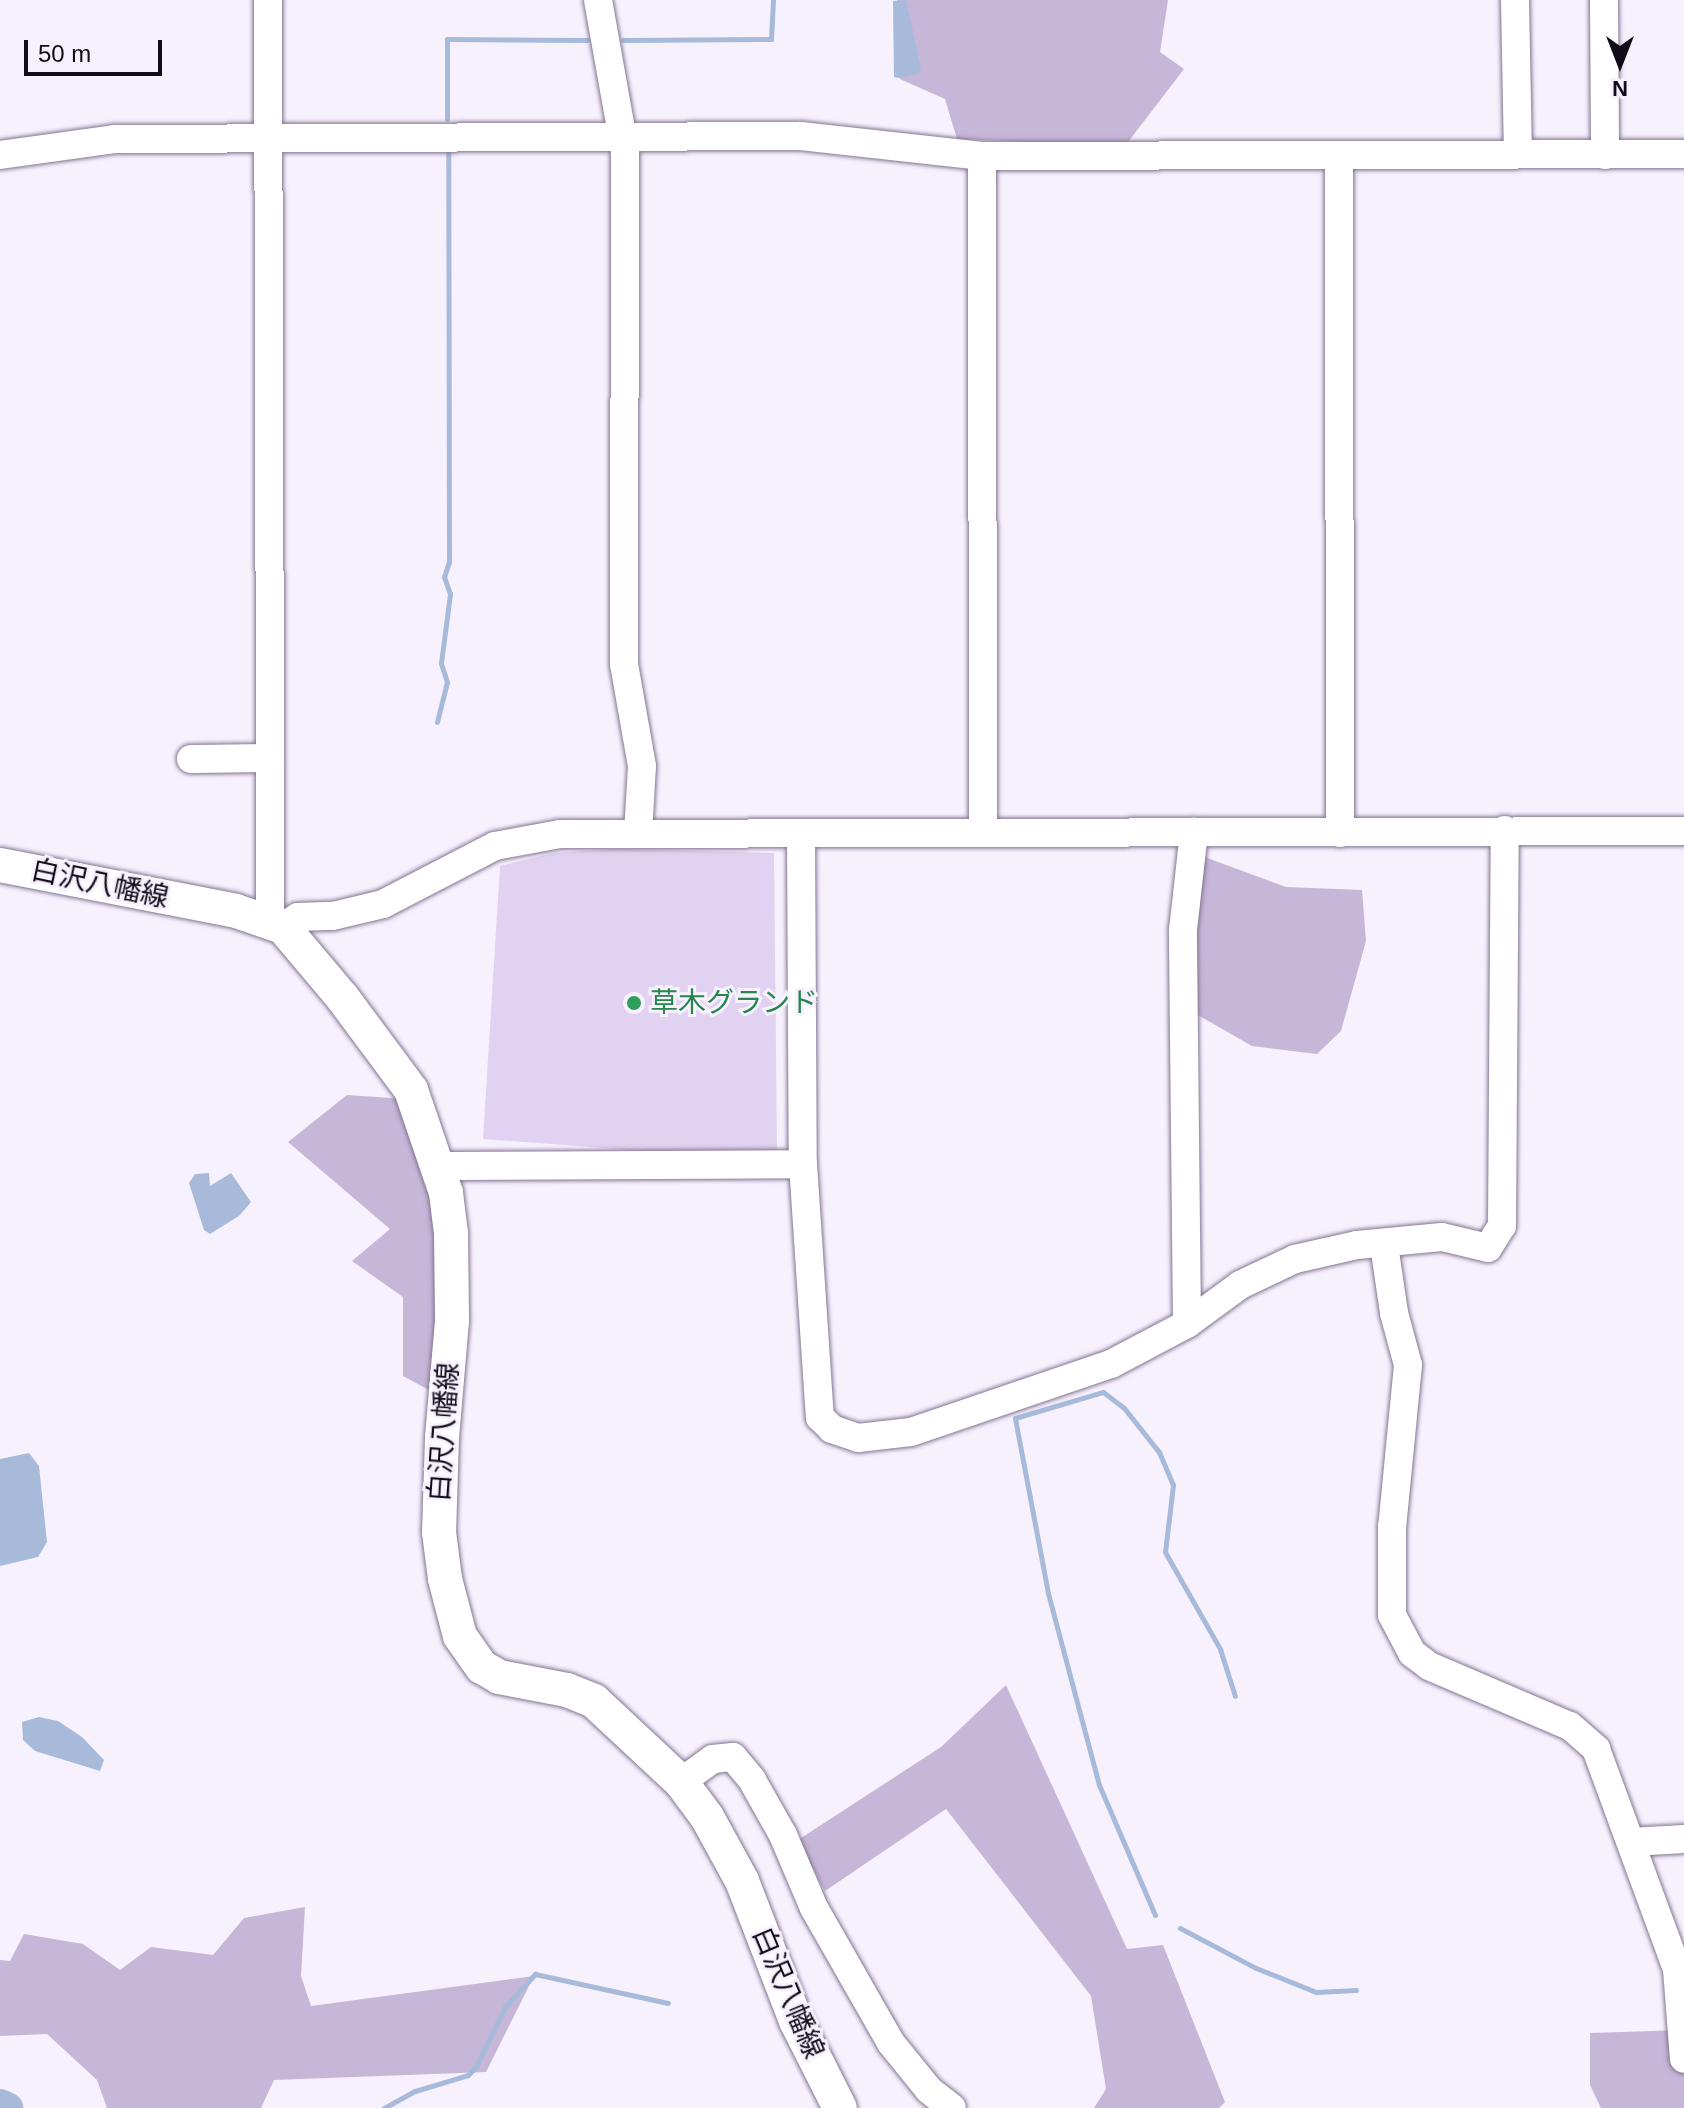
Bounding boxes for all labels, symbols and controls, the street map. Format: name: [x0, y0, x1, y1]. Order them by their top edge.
scale bar: [28, 24, 166, 74]
north arrow: [1580, 24, 1660, 104]
text: 50 m: [38, 40, 91, 67]
text: N: [1612, 76, 1628, 101]
street label: 白沢八幡線: [28, 853, 172, 915]
place label: 草木グランド: [650, 986, 818, 1020]
marker: 草木グランド: [625, 994, 643, 1012]
street label: 白沢八幡線: [422, 1361, 466, 1503]
street label: 白沢八幡線: [745, 1922, 831, 2064]

